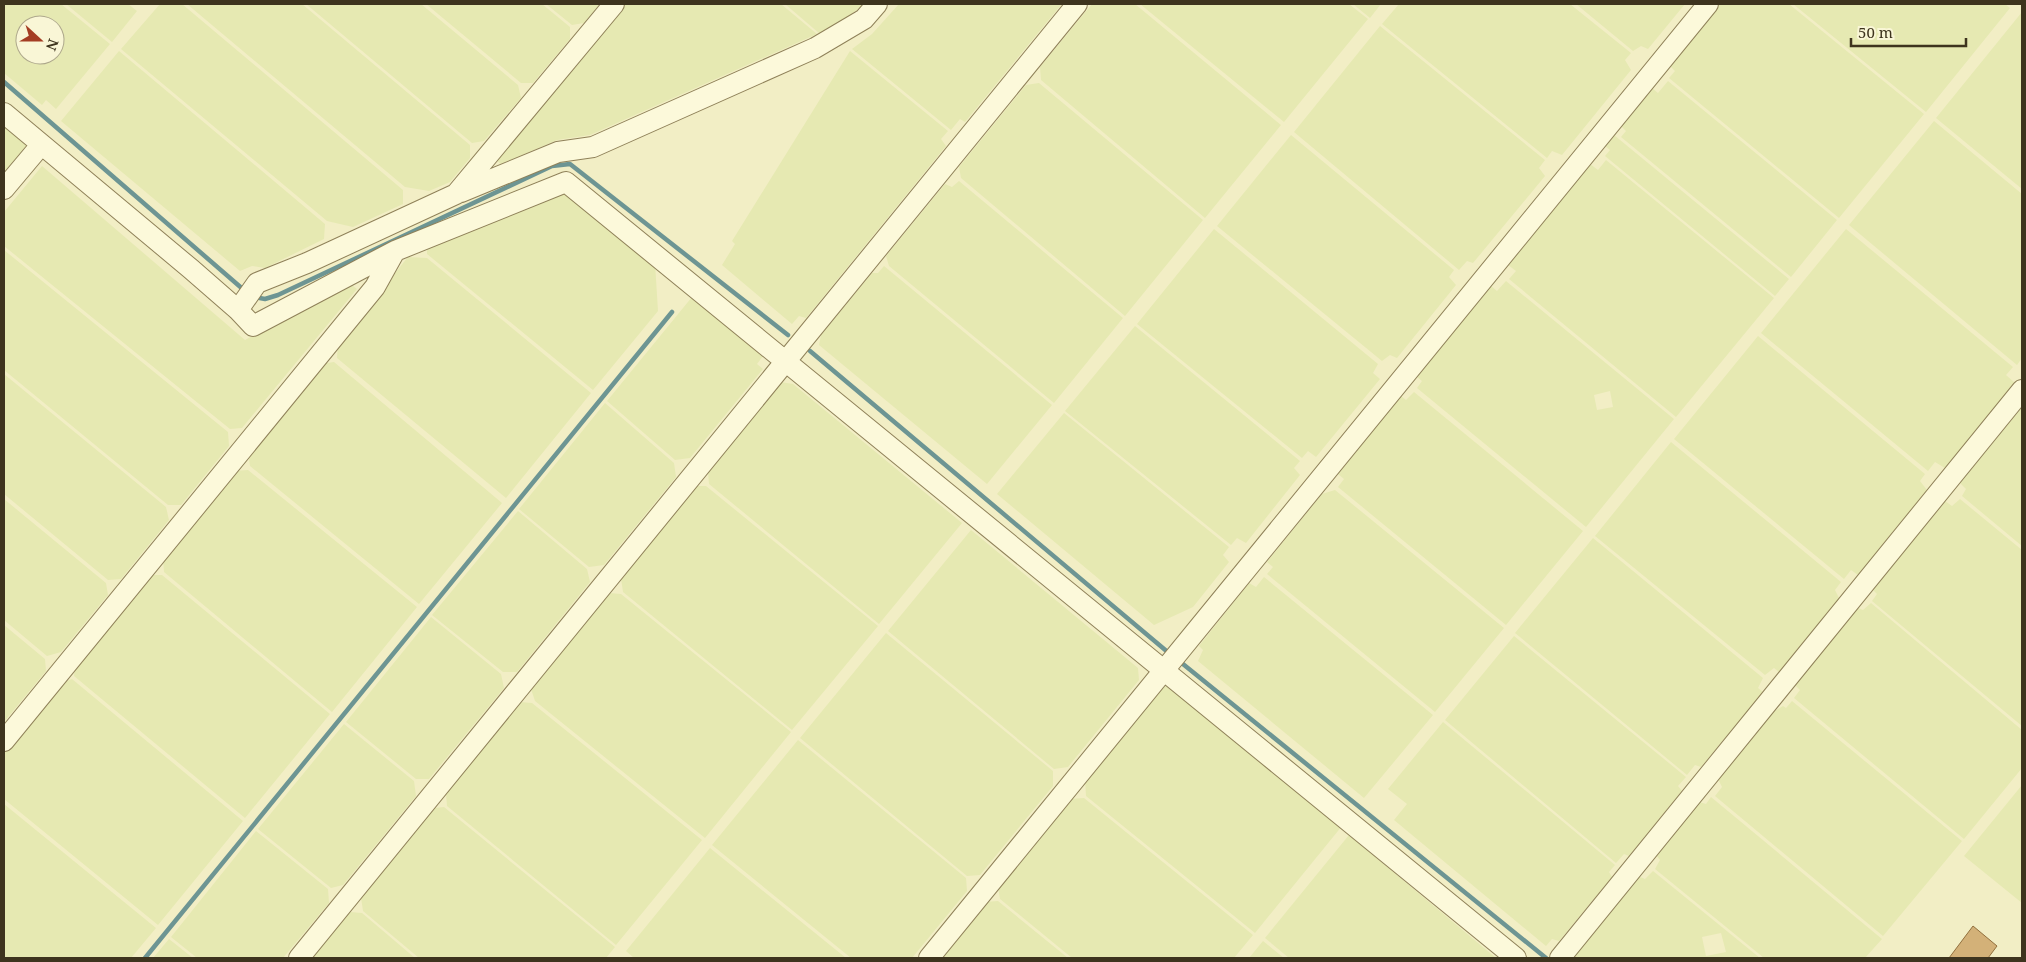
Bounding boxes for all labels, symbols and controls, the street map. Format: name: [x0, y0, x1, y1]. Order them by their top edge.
north arrow: [15, 15, 65, 65]
scale bar: [1851, 15, 1966, 47]
text: 50 m: [1858, 22, 1893, 42]
text: N: [42, 36, 63, 53]

